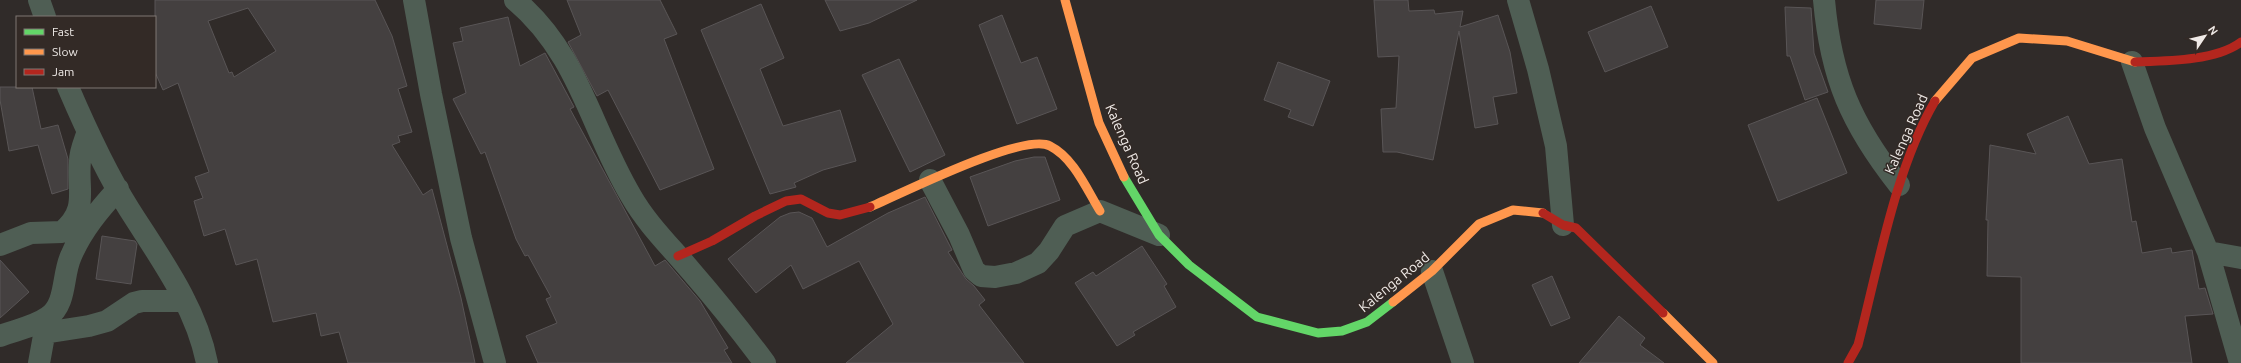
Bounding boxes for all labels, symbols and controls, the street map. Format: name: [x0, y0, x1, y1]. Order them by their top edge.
legend: [16, 16, 156, 88]
north arrow: [2185, 16, 2225, 56]
text: N: [2206, 23, 2220, 37]
text: Fast: [52, 25, 74, 38]
text: Slow: [52, 45, 78, 58]
text: Jam: [52, 65, 74, 78]
street label: Kalenga Road: [1881, 92, 1931, 176]
street label: Kalenga Road: [1102, 102, 1152, 186]
street label: Kalenga Road: [1356, 249, 1432, 315]

